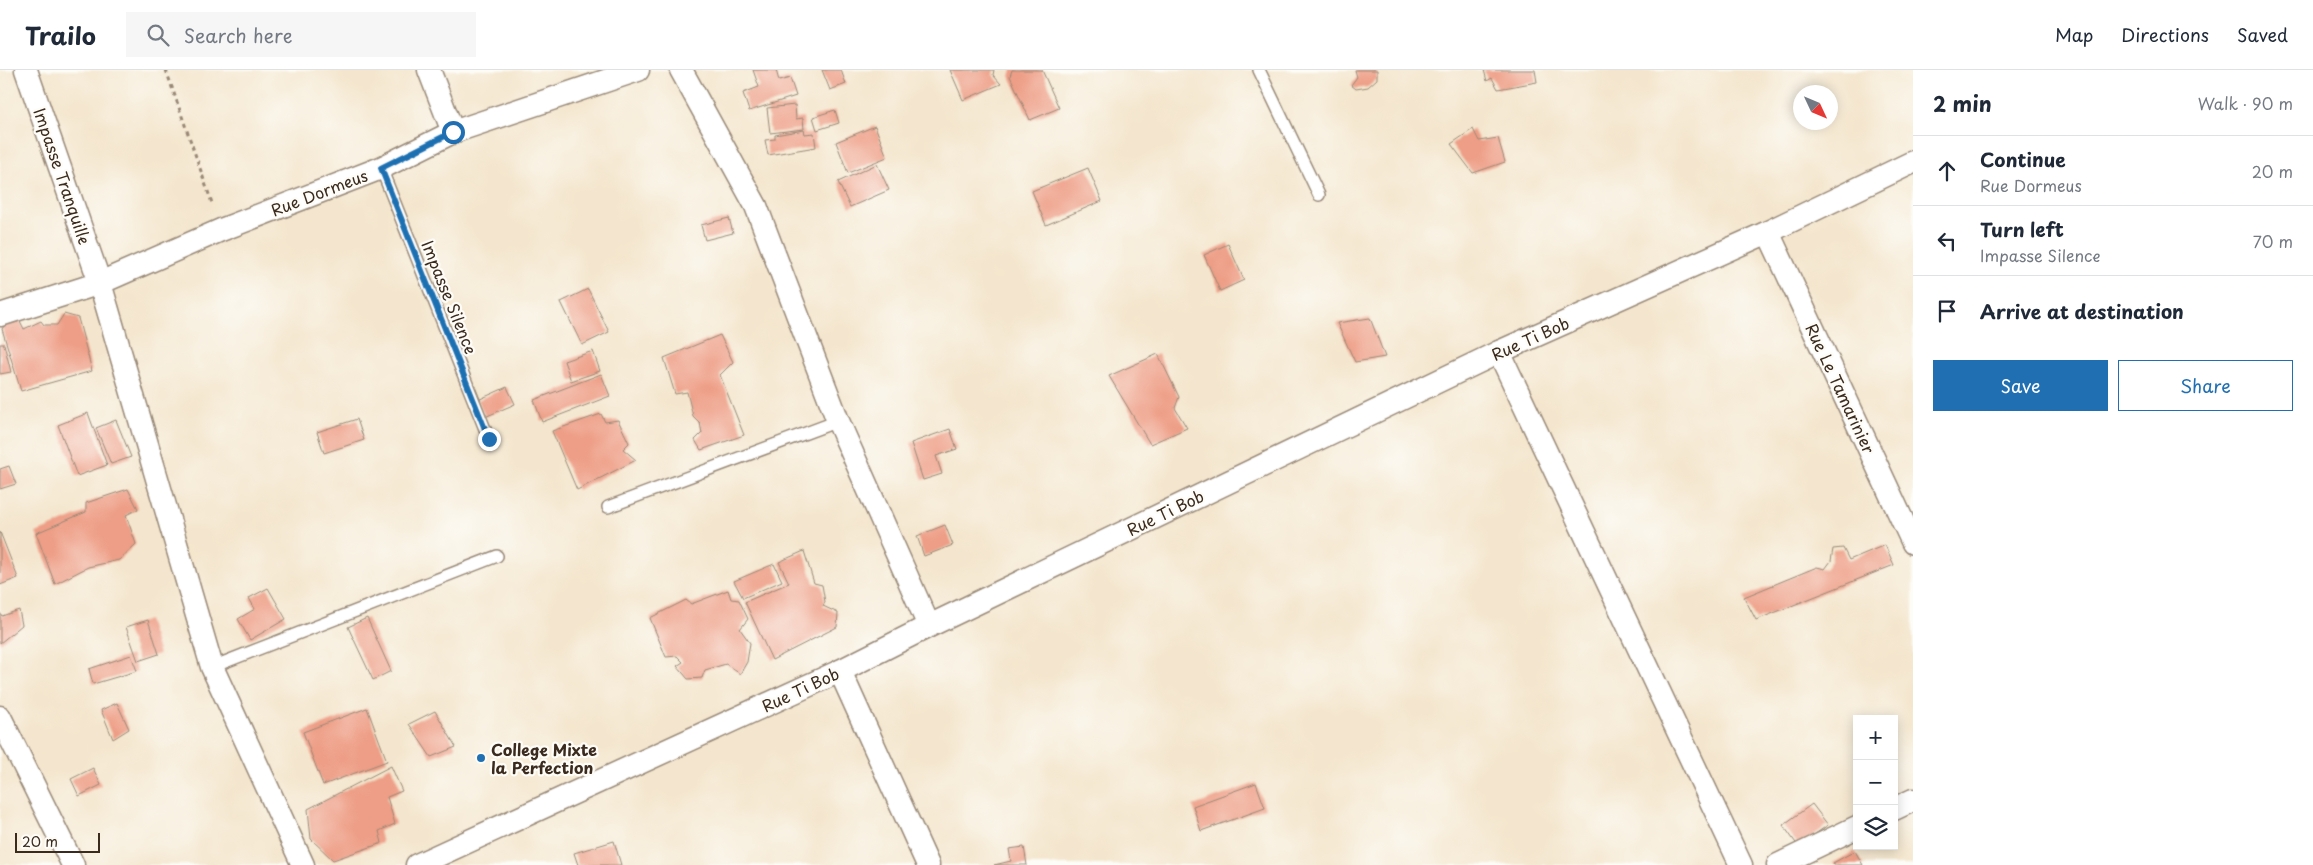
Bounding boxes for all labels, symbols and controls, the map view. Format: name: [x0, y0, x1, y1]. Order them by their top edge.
search box: [126, 12, 476, 57]
text: Trailo: [25, 17, 96, 53]
icon: search: [144, 21, 172, 49]
text: Search here: [184, 21, 292, 49]
text: Map: [2055, 21, 2093, 48]
text: Directions: [2121, 21, 2209, 48]
text: Saved: [2237, 21, 2288, 48]
north arrow: [1793, 85, 1838, 130]
text: 2 min: [1933, 87, 1992, 119]
text: Walk · 90 m: [2198, 91, 2293, 115]
street label: Impasse Tranquille: [28, 105, 98, 248]
route start: [442, 121, 465, 144]
text: Continue: [1980, 145, 2066, 173]
icon: ahead: [1933, 157, 1961, 185]
text: 20 m: [2252, 159, 2293, 183]
street label: Rue Dormeus: [267, 163, 371, 221]
text: Rue Dormeus: [1980, 173, 2082, 197]
text: Turn left: [1980, 215, 2064, 243]
icon: left: [1933, 227, 1961, 255]
text: 70 m: [2253, 229, 2293, 253]
street label: Impasse Silence: [416, 237, 484, 357]
text: Impasse Silence: [1980, 243, 2100, 267]
icon: arrive: [1933, 297, 1961, 325]
text: Arrive at destination: [1980, 297, 2184, 325]
street label: Rue Ti Bob: [1487, 310, 1573, 366]
street label: Rue Le Tamarinier: [1800, 319, 1882, 458]
button: Save: [1933, 360, 2108, 411]
button: Share: [2118, 360, 2293, 411]
route end: [478, 428, 501, 451]
street label: Rue Ti Bob: [1122, 483, 1208, 541]
street label: Rue Ti Bob: [757, 661, 843, 717]
map controls: [1853, 715, 1898, 850]
button: +: [1853, 715, 1898, 760]
place label: College Mixte la Perfection: [491, 737, 597, 779]
marker: College Mixte la Perfection: [475, 752, 487, 764]
button: −: [1853, 760, 1898, 805]
button: layers: [1853, 805, 1898, 850]
scale bar: [15, 830, 100, 853]
text: 20 m: [22, 831, 58, 852]

